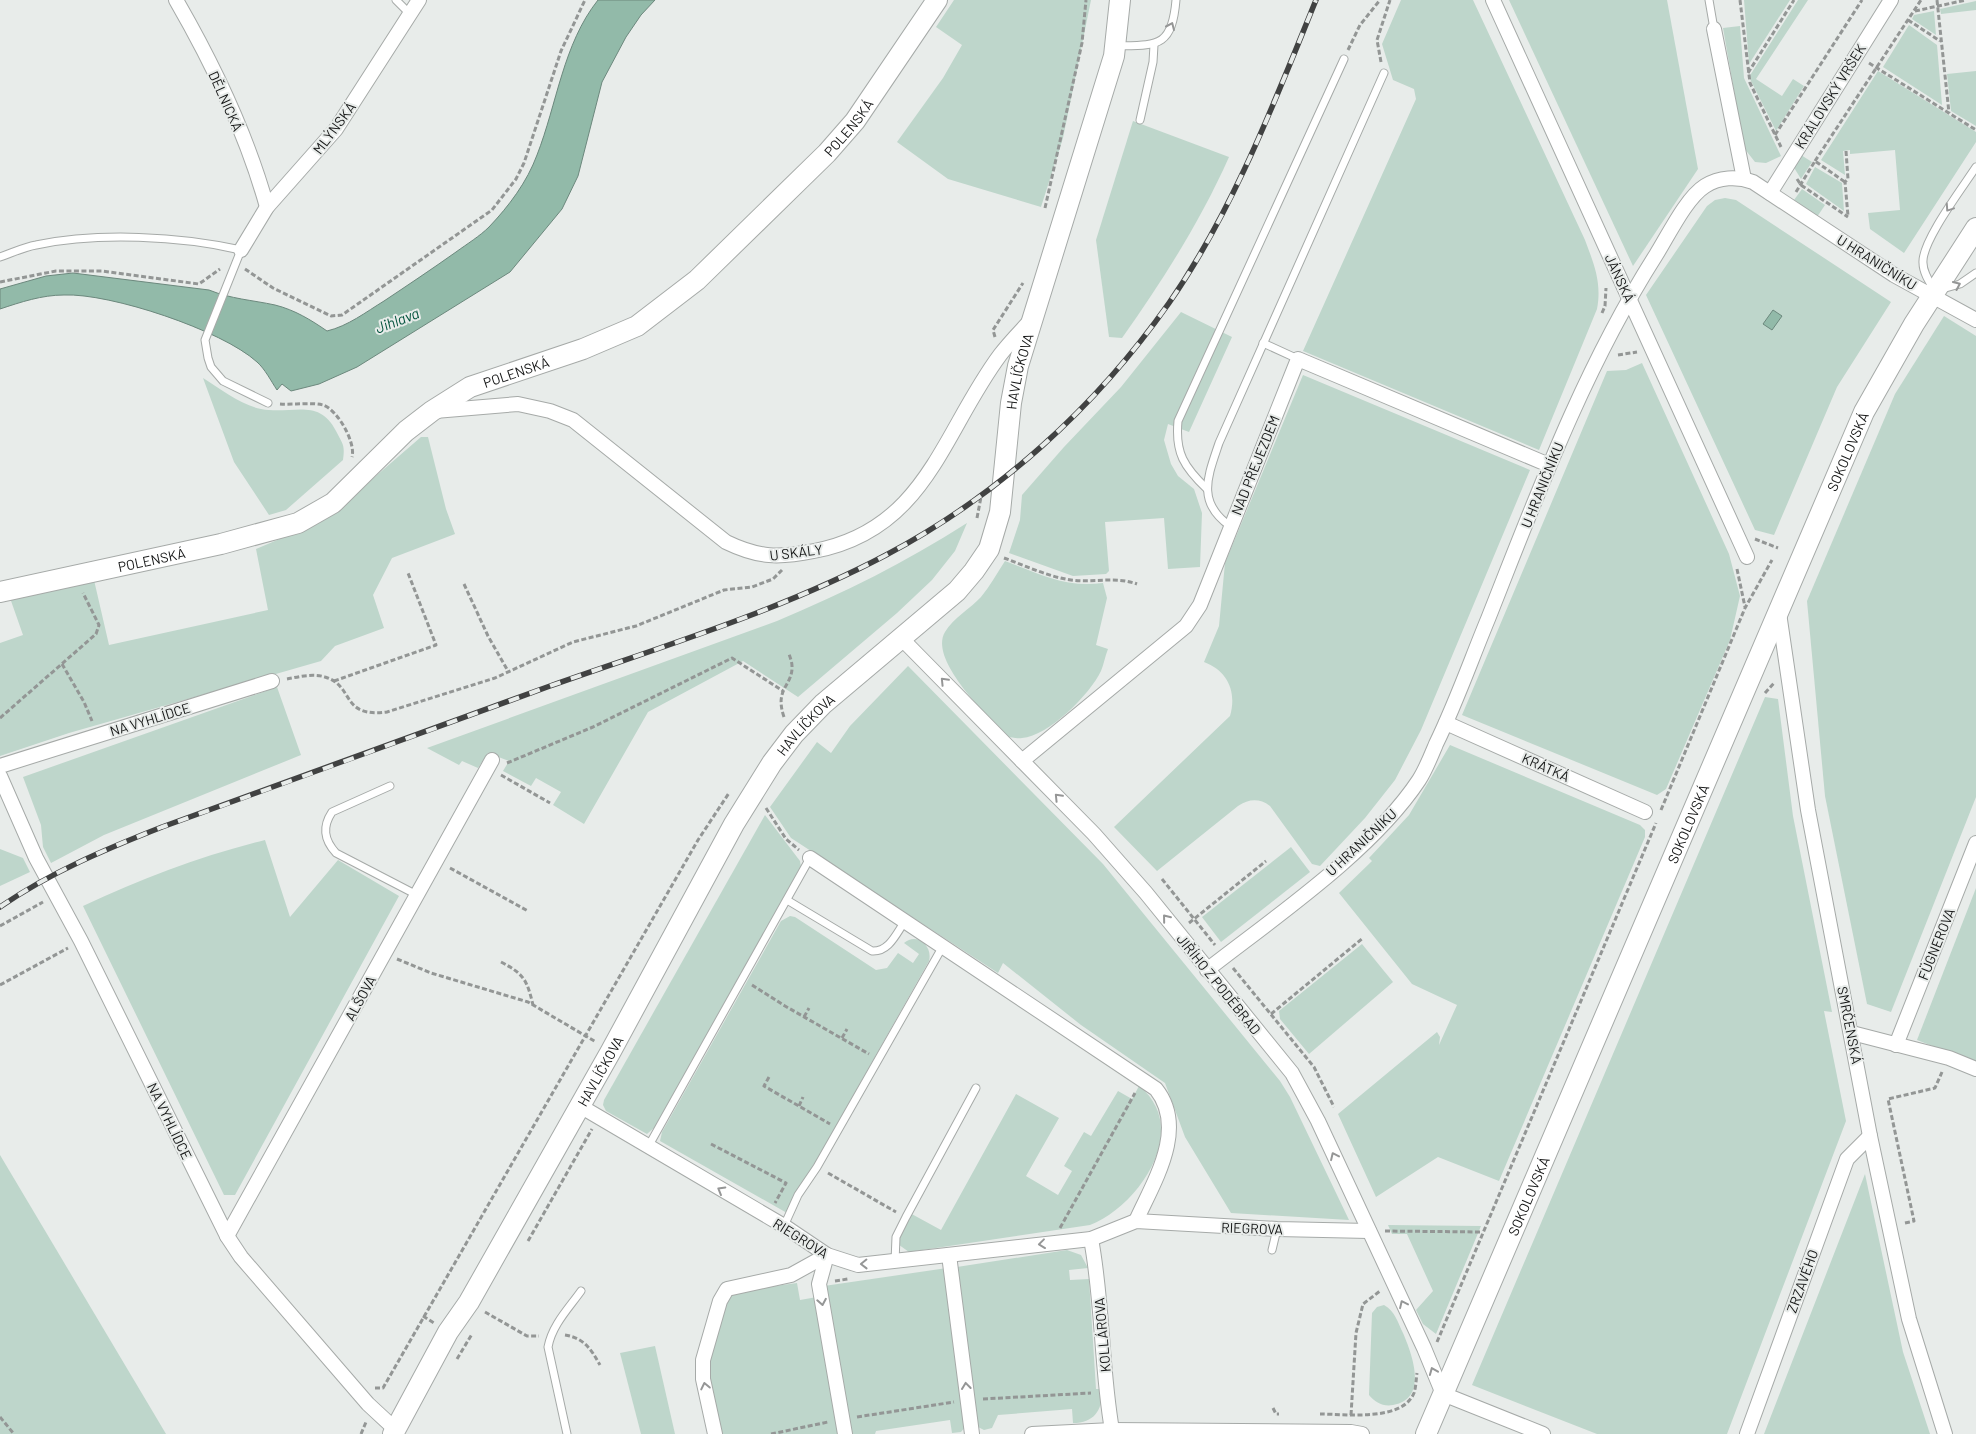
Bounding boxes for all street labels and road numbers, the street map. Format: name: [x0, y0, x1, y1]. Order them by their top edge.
street label: KRÁLOVSKÝ VRŠEK: [1791, 40, 1869, 151]
street label: DĚLNICKÁ: [205, 68, 247, 134]
street label: POLENSKÁ: [820, 95, 876, 159]
street label: MLÝNSKÁ: [309, 98, 359, 157]
street label: U HRANIČNÍKU: [1834, 231, 1920, 293]
street label: JÁNSKÁ: [1601, 251, 1639, 305]
street label: HAVLÍČKOVA: [1002, 331, 1036, 410]
street label: POLENSKÁ: [481, 352, 552, 391]
street label: SOKOLOVSKÁ: [1823, 409, 1872, 494]
street label: NAD PŘEJEZDEM: [1227, 413, 1283, 517]
street label: U HRANIČNÍKU: [1517, 440, 1567, 530]
street label: U SKÁLY: [769, 540, 823, 564]
street label: POLENSKÁ: [116, 543, 187, 575]
street label: HAVLÍČKOVA: [773, 690, 838, 758]
street label: NA VYHLÍDCE: [108, 699, 192, 739]
street label: KRÁTKÁ: [1519, 749, 1573, 785]
street label: SOKOLOVSKÁ: [1663, 781, 1712, 866]
street label: U HRANIČNÍKU: [1322, 805, 1400, 879]
street label: FÜGNEROVA: [1914, 905, 1958, 982]
street label: JIŘÍHO Z PODĚBRAD: [1173, 930, 1265, 1038]
street label: ALŠOVA: [341, 972, 379, 1023]
street label: SMRČENSKÁ: [1834, 985, 1866, 1066]
street label: HAVLÍČKOVA: [573, 1032, 626, 1109]
street label: NA VYHLÍDCE: [144, 1080, 196, 1162]
street label: SOKOLOVSKÁ: [1504, 1153, 1553, 1238]
street label: RIEGROVA: [770, 1214, 832, 1262]
street label: RIEGROVA: [1221, 1218, 1284, 1238]
street label: ZRZAVÉHO: [1783, 1247, 1821, 1315]
street label: KOLLÁROVA: [1090, 1297, 1114, 1373]

